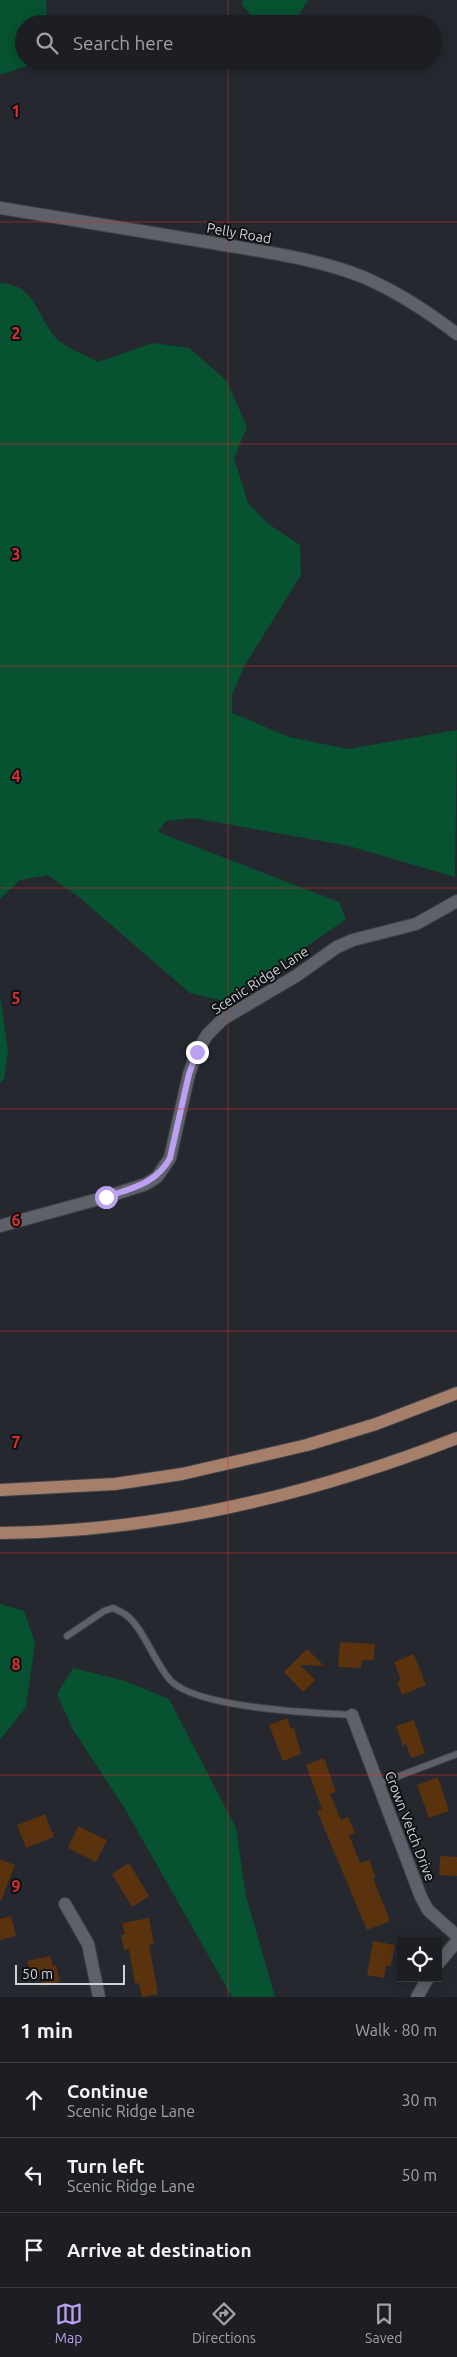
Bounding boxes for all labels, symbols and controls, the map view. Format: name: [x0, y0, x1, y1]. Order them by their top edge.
search box: [15, 15, 442, 70]
icon: search: [33, 29, 61, 57]
text: Search here: [73, 32, 173, 54]
text: 1: [11, 102, 21, 120]
street label: Pelly Road: [205, 219, 273, 247]
text: 2: [11, 324, 21, 342]
text: 3: [11, 545, 21, 563]
text: 4: [11, 767, 21, 785]
street label: Scenic Ridge Lane: [209, 943, 311, 1017]
text: 5: [11, 989, 21, 1007]
route end: [186, 1041, 209, 1064]
route start: [95, 1186, 118, 1209]
text: 6: [11, 1211, 21, 1229]
text: 7: [11, 1433, 21, 1451]
text: 8: [11, 1655, 21, 1673]
street label: Crown Vetch Drive: [382, 1769, 438, 1883]
text: 9: [11, 1877, 21, 1895]
map controls: [397, 1937, 442, 1982]
button: locate: [397, 1937, 442, 1982]
scale bar: [15, 1962, 125, 1985]
text: 50 m: [22, 1966, 53, 1982]
text: 1 min: [20, 2018, 73, 2042]
text: Walk · 80 m: [355, 2021, 437, 2039]
text: Continue: [67, 2080, 148, 2102]
icon: ahead: [20, 2086, 48, 2114]
text: 30 m: [401, 2091, 437, 2109]
text: Scenic Ridge Lane: [67, 2102, 195, 2120]
text: Turn left: [67, 2155, 145, 2177]
icon: left: [20, 2161, 48, 2189]
text: 50 m: [401, 2166, 437, 2184]
text: Scenic Ridge Lane: [67, 2177, 195, 2195]
icon: arrive: [20, 2236, 48, 2264]
text: Arrive at destination: [67, 2239, 252, 2261]
tab: Map: [55, 2300, 83, 2346]
tab: Directions: [192, 2300, 256, 2346]
tab: Saved: [365, 2300, 402, 2346]

